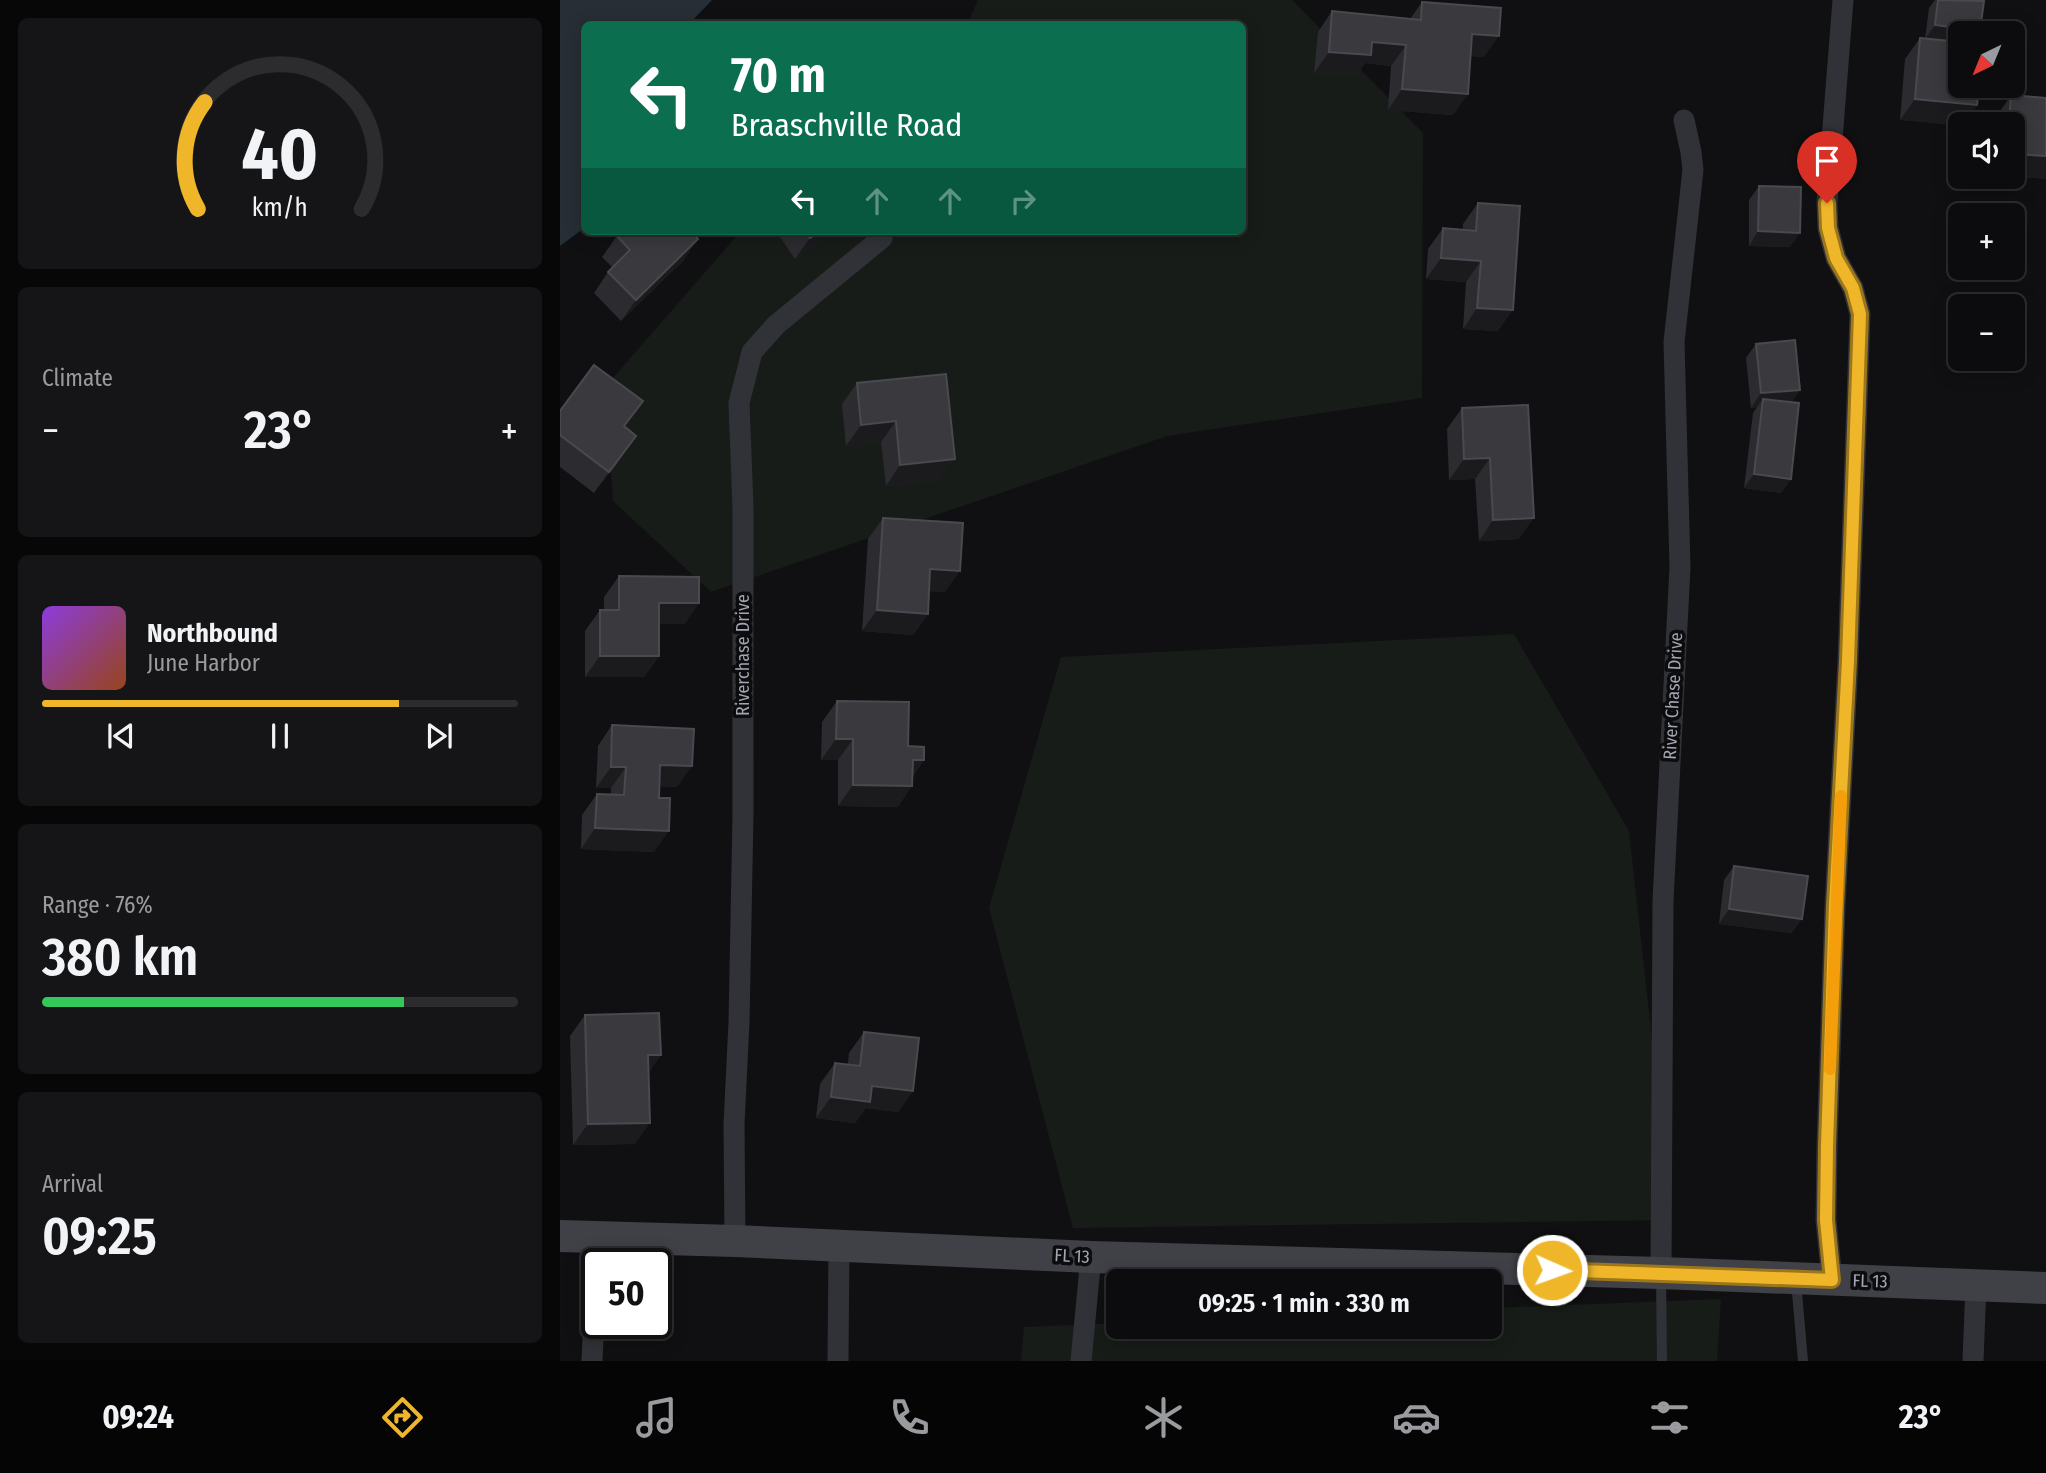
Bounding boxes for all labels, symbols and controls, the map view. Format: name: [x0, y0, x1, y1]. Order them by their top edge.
north arrow: [1948, 21, 2025, 98]
map controls: [1948, 21, 2025, 371]
text: 70 m: [731, 46, 826, 105]
icon: left: [616, 49, 707, 140]
text: Braaschville Road: [731, 106, 962, 144]
text: 40: [241, 112, 319, 199]
button: sound: [1948, 112, 2025, 189]
pin: [1797, 131, 1857, 203]
icon: arrive: [1808, 142, 1846, 180]
icon: left: [785, 182, 823, 220]
icon: ahead: [858, 182, 896, 220]
icon: ahead: [931, 182, 969, 220]
icon: right: [1004, 182, 1042, 220]
text: km/h: [252, 193, 308, 223]
button: +: [1948, 203, 2025, 280]
button: −: [1948, 294, 2025, 371]
text: Climate: [42, 364, 113, 392]
text: 23°: [244, 399, 316, 462]
text: −: [42, 408, 59, 454]
text: +: [501, 408, 518, 454]
street label: Riverchase Drive: [732, 594, 754, 716]
text: Northbound: [147, 618, 278, 649]
street label: River Chase Drive: [1659, 632, 1687, 760]
text: June Harbor: [147, 649, 260, 677]
icon: previous: [102, 717, 140, 755]
icon: pause: [261, 717, 299, 755]
icon: next: [420, 717, 458, 755]
text: Range · 76%: [42, 891, 153, 919]
text: 380 km: [42, 926, 198, 989]
text: Arrival: [42, 1170, 103, 1198]
text: 09:25: [42, 1205, 157, 1268]
position arrow: [1515, 1233, 1589, 1307]
street label: FL 13: [1054, 1244, 1090, 1268]
speed limit sign: 50: [581, 1248, 672, 1339]
street label: FL 13: [1852, 1269, 1888, 1293]
text: 09:25 · 1 min · 330 m: [1198, 1288, 1410, 1319]
icon: directions: [378, 1393, 427, 1442]
icon: music: [632, 1393, 681, 1442]
icon: phone: [885, 1393, 934, 1442]
icon: climate: [1139, 1393, 1188, 1442]
icon: car: [1392, 1393, 1441, 1442]
icon: filters: [1645, 1393, 1694, 1442]
text: 09:24: [102, 1398, 174, 1436]
text: 23°: [1899, 1398, 1944, 1436]

